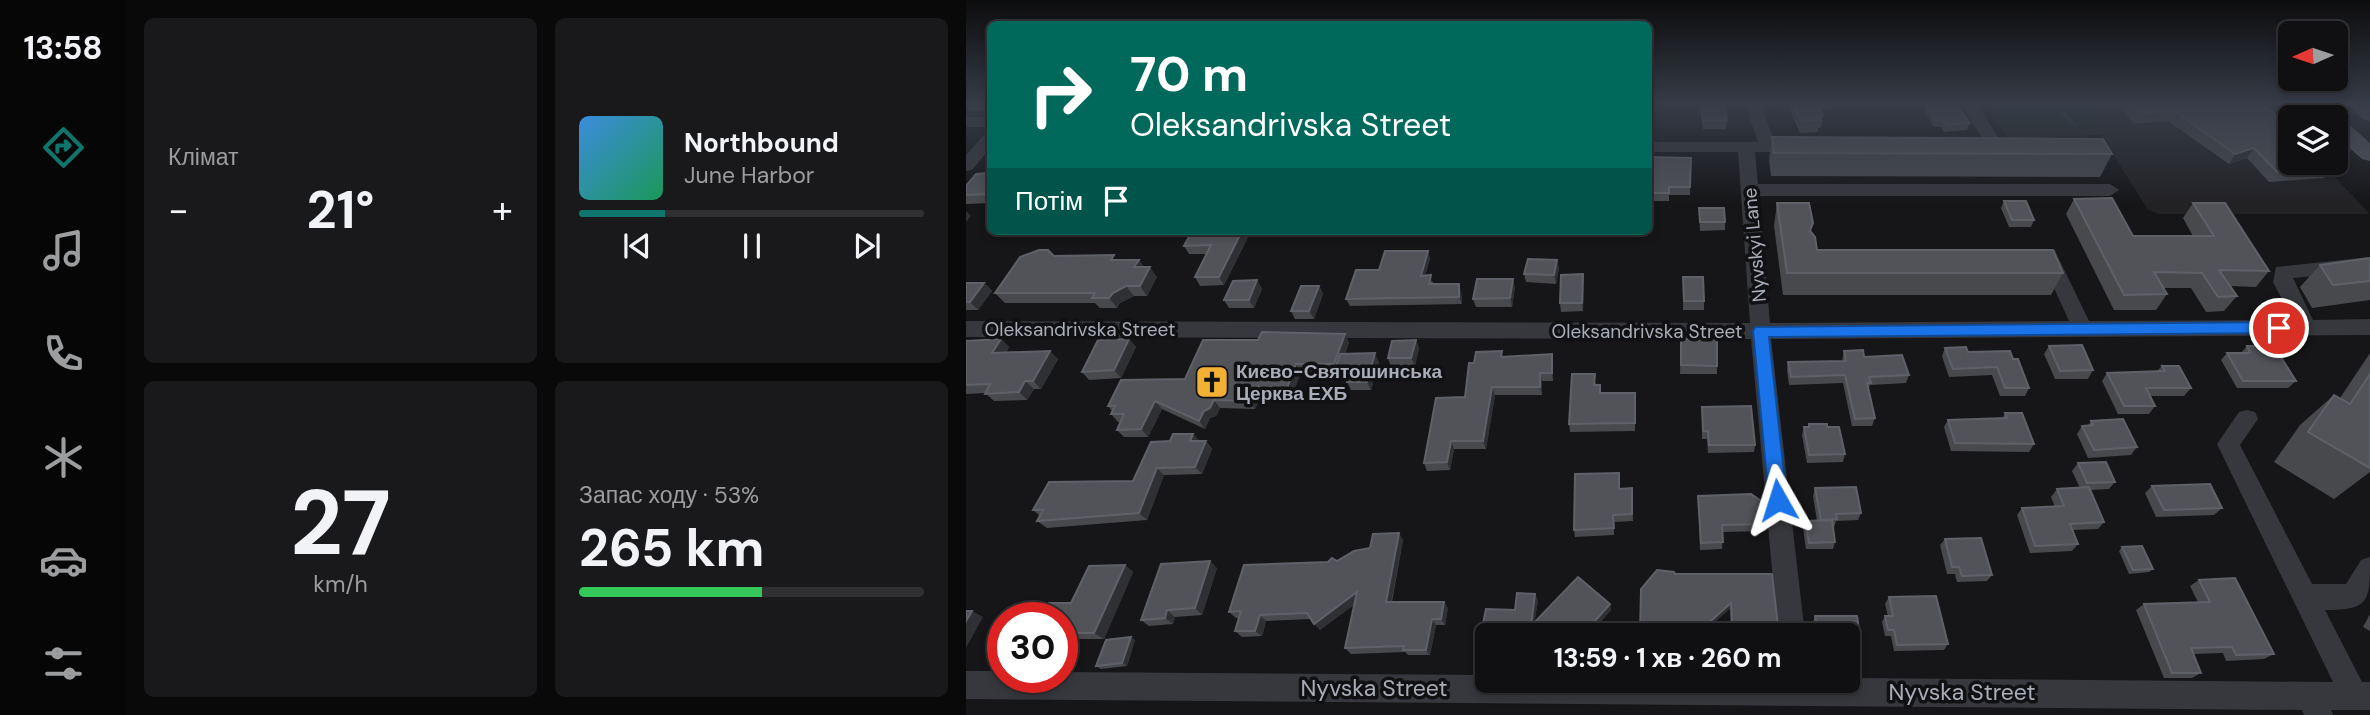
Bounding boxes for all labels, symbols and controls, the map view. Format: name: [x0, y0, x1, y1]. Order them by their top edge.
north arrow: [2278, 21, 2348, 91]
map controls: [2278, 21, 2348, 175]
text: 13:58: [23, 27, 103, 69]
text: 70 m: [1130, 42, 1248, 106]
icon: right: [1015, 49, 1106, 140]
text: Oleksandrivska Street: [1130, 104, 1451, 146]
button: layers: [2278, 105, 2348, 175]
icon: directions: [39, 123, 88, 172]
text: Northbound: [684, 126, 839, 160]
text: Клімат: [168, 142, 239, 172]
text: June Harbor: [684, 160, 814, 190]
text: 21°: [307, 176, 374, 244]
icon: arrive: [1097, 182, 1135, 220]
text: Потім: [1015, 184, 1083, 218]
text: −: [168, 185, 189, 235]
text: +: [492, 185, 513, 235]
street label: Nyvskyi Lane: [1737, 187, 1772, 303]
icon: music: [39, 226, 88, 275]
icon: previous: [618, 227, 656, 265]
icon: pause: [733, 227, 771, 265]
icon: next: [848, 227, 886, 265]
pin: [2249, 298, 2309, 358]
icon: arrive: [2260, 309, 2298, 347]
street label: Oleksandrivska Street: [985, 317, 1175, 342]
street label: Oleksandrivska Street: [1552, 319, 1742, 344]
icon: phone: [39, 329, 88, 378]
place label: Києво-Святошинська Церква ЕХБ: [1236, 359, 1442, 406]
church icon: Києво-Святошинська Церква ЕХБ: [1193, 363, 1231, 401]
icon: climate: [39, 433, 88, 482]
position arrow: [1741, 463, 1815, 537]
text: 27: [290, 464, 391, 582]
text: Запас ходу · 53%: [579, 480, 759, 510]
text: 265 km: [579, 514, 764, 582]
icon: car: [39, 536, 88, 585]
text: km/h: [313, 569, 368, 599]
speed limit sign: 30: [987, 602, 1078, 693]
icon: filters: [39, 639, 88, 688]
text: 13:59 · 1 хв · 260 m: [1554, 641, 1781, 675]
street label: Nyvska Street: [1300, 673, 1448, 703]
street label: Nyvska Street: [1888, 677, 2036, 707]

